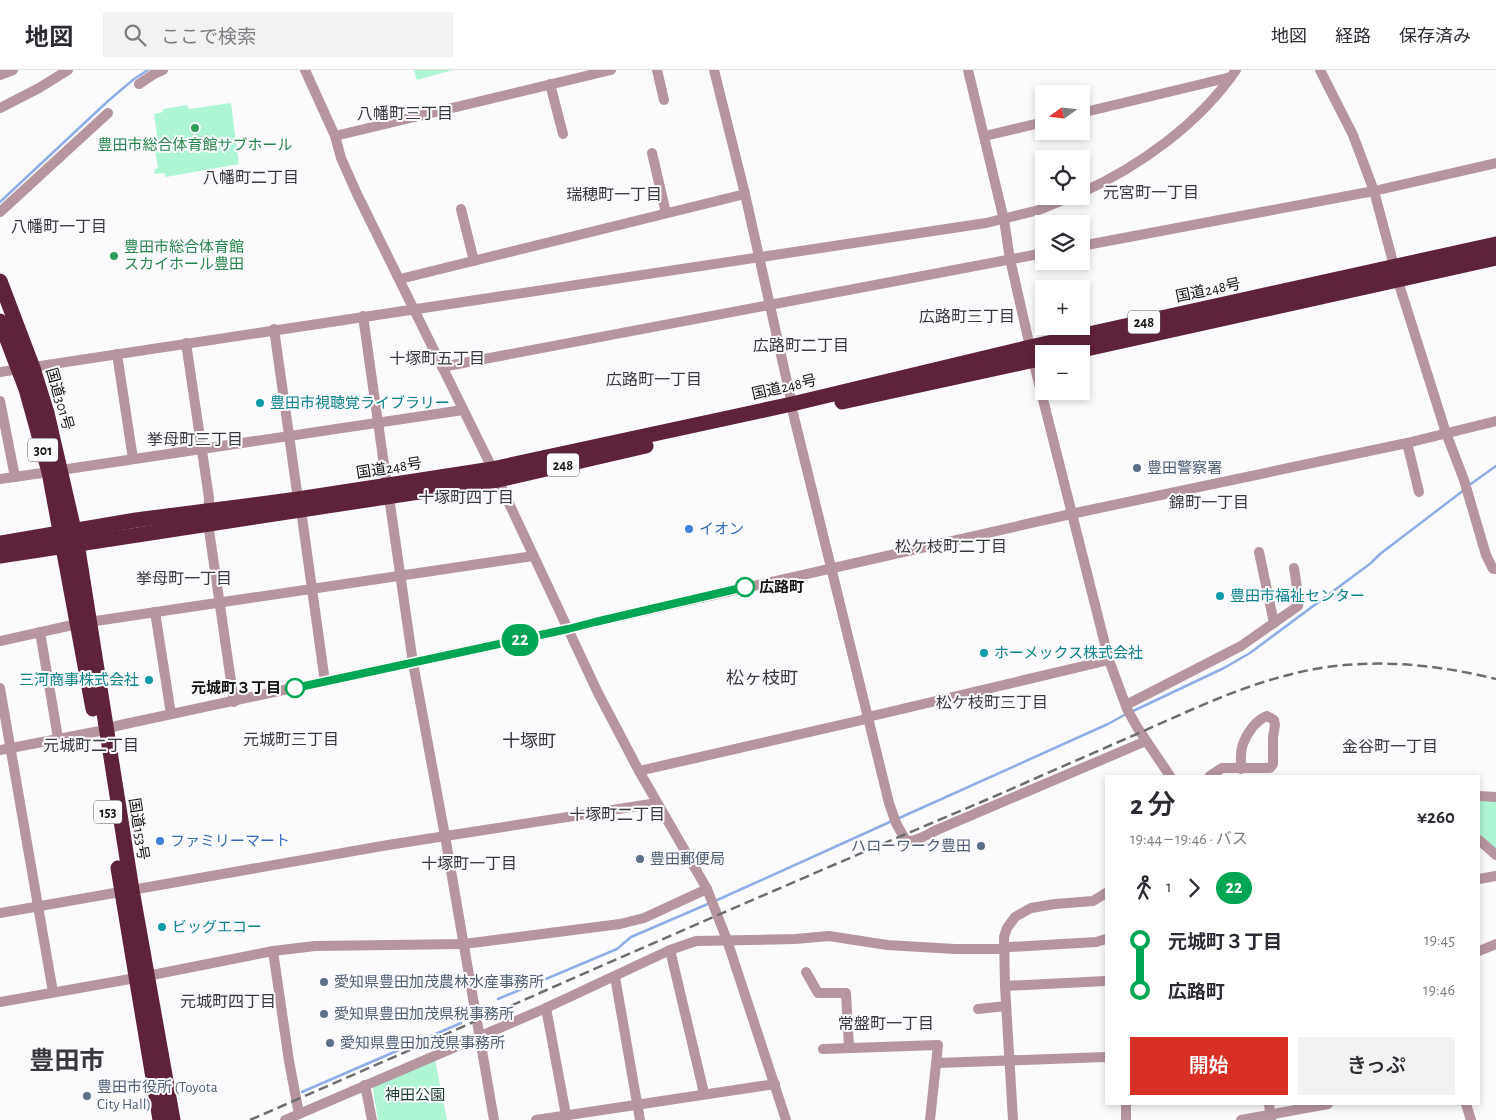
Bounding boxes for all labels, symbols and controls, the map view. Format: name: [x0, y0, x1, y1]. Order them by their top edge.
search box: [103, 12, 453, 57]
icon: search: [121, 21, 149, 49]
text: 地図: [25, 26, 73, 50]
text: ここで検索: [161, 28, 256, 47]
text: 地図: [1271, 28, 1307, 46]
text: 経路: [1335, 28, 1371, 46]
text: 保存済み: [1399, 28, 1471, 46]
north arrow: [1035, 85, 1090, 140]
map controls: [1035, 85, 1090, 400]
district label: 八幡町三丁目: [357, 105, 453, 122]
marker: 豊田市総合体育館サブホール: [189, 122, 201, 134]
place label: 豊田市総合体育館サブホール: [97, 137, 293, 153]
button: locate: [1035, 150, 1090, 205]
district label: 八幡町二丁目: [203, 169, 299, 186]
district label: 元宮町一丁目: [1103, 185, 1199, 201]
district label: 瑞穂町一丁目: [566, 186, 662, 203]
button: layers: [1035, 215, 1090, 270]
district label: 八幡町一丁目: [11, 218, 107, 235]
place label: 豊田市総合体育館 スカイホール豊田: [124, 239, 244, 272]
marker: 豊田市総合体育館 スカイホール豊田: [108, 250, 120, 262]
street label: 国道248号: [1174, 275, 1242, 305]
button: +: [1035, 280, 1090, 335]
district label: 広路町三丁目: [919, 308, 1015, 325]
road number: 248: [1128, 310, 1160, 334]
district label: 広路町二丁目: [753, 337, 849, 354]
button: −: [1035, 345, 1090, 400]
district label: 十塚町五丁目: [389, 351, 485, 367]
street label: 国道301号: [43, 366, 77, 432]
district label: 広路町一丁目: [606, 371, 702, 388]
street label: 国道248号: [750, 372, 818, 402]
place label: 豊田市視聴覚ライブラリー: [270, 395, 450, 411]
marker: 豊田市視聴覚ライブラリー: [254, 397, 266, 409]
district label: 挙母町三丁目: [147, 431, 243, 448]
road number: 301: [28, 438, 58, 462]
road number: 248: [547, 454, 579, 476]
street label: 国道248号: [355, 455, 423, 481]
place label: 豊田警察署: [1147, 460, 1222, 476]
marker: 豊田警察署: [1131, 462, 1143, 474]
district label: 十塚町四丁目: [418, 490, 514, 506]
district label: 錦町一丁目: [1169, 494, 1249, 511]
place label: イオン: [699, 522, 744, 537]
marker: イオン: [683, 523, 695, 535]
district label: 松ケ枝町二丁目: [895, 539, 1007, 555]
district label: 挙母町一丁目: [136, 570, 232, 587]
marker: 広路町: [735, 577, 755, 597]
place label: 広路町: [759, 579, 804, 595]
place label: 豊田市福祉センター: [1230, 588, 1365, 604]
marker: 豊田市福祉センター: [1214, 590, 1226, 602]
line badge: 22: [498, 624, 542, 656]
text: 22: [512, 631, 528, 649]
place label: ホーメックス株式会社: [994, 645, 1143, 661]
marker: ホーメックス株式会社: [978, 647, 990, 659]
district label: 松ヶ枝町: [726, 669, 798, 688]
place label: 三河商事株式会社: [19, 672, 139, 688]
marker: 三河商事株式会社: [143, 674, 155, 686]
marker: 元城町３丁目: [285, 678, 305, 698]
place label: 元城町３丁目: [191, 679, 281, 696]
district label: 松ケ枝町三丁目: [936, 695, 1048, 711]
district label: 元城町三丁目: [243, 732, 339, 748]
district label: 十塚町: [502, 732, 556, 751]
district label: 元城町二丁目: [43, 738, 139, 754]
district label: 金谷町一丁目: [1342, 738, 1438, 755]
text: 2 分: [1130, 792, 1175, 820]
street label: 国道153号: [126, 797, 152, 861]
road number: 153: [94, 800, 122, 824]
district label: 十塚町二丁目: [569, 807, 665, 823]
text: ¥260: [1417, 808, 1455, 827]
text: 19:44 – 19:46 · バス: [1130, 831, 1248, 847]
place label: ファミリーマート: [170, 834, 290, 849]
marker: ファミリーマート: [154, 835, 166, 847]
place label: ハローワーク豊田: [851, 838, 971, 854]
marker: ハローワーク豊田: [975, 840, 987, 852]
place label: 豊田郵便局: [650, 851, 725, 867]
marker: 豊田郵便局: [634, 853, 646, 865]
district label: 十塚町一丁目: [421, 856, 517, 872]
icon: walk: [1130, 874, 1158, 902]
icon: forward: [1180, 874, 1208, 902]
text: 1: [1166, 879, 1172, 895]
text: 22: [1226, 879, 1242, 897]
place label: ビッグエコー: [172, 919, 262, 935]
marker: ビッグエコー: [156, 921, 168, 933]
text: 19:45: [1424, 932, 1455, 948]
text: 元城町３丁目: [1168, 933, 1282, 952]
place label: 愛知県豊田加茂農林水産事務所: [334, 974, 544, 990]
marker: 愛知県豊田加茂農林水産事務所: [318, 976, 330, 988]
text: 19:46: [1423, 982, 1455, 998]
text: 広路町: [1168, 983, 1225, 1002]
district label: 元城町四丁目: [180, 994, 276, 1010]
place label: 愛知県豊田加茂県税事務所: [334, 1006, 514, 1022]
marker: 愛知県豊田加茂県税事務所: [318, 1008, 330, 1020]
district label: 常盤町一丁目: [838, 1015, 934, 1032]
place label: 愛知県豊田加茂県事務所: [340, 1035, 505, 1051]
marker: 愛知県豊田加茂県事務所: [324, 1037, 336, 1049]
button: 開始: [1130, 1037, 1288, 1095]
button: きっぷ: [1298, 1037, 1455, 1095]
district label: 豊田市: [29, 1047, 105, 1074]
place label: 豊田市役所 (Toyota City Hall): [97, 1079, 218, 1112]
park label: 神田公園: [385, 1087, 445, 1103]
marker: 豊田市役所 (Toyota City Hall): [81, 1090, 93, 1102]

